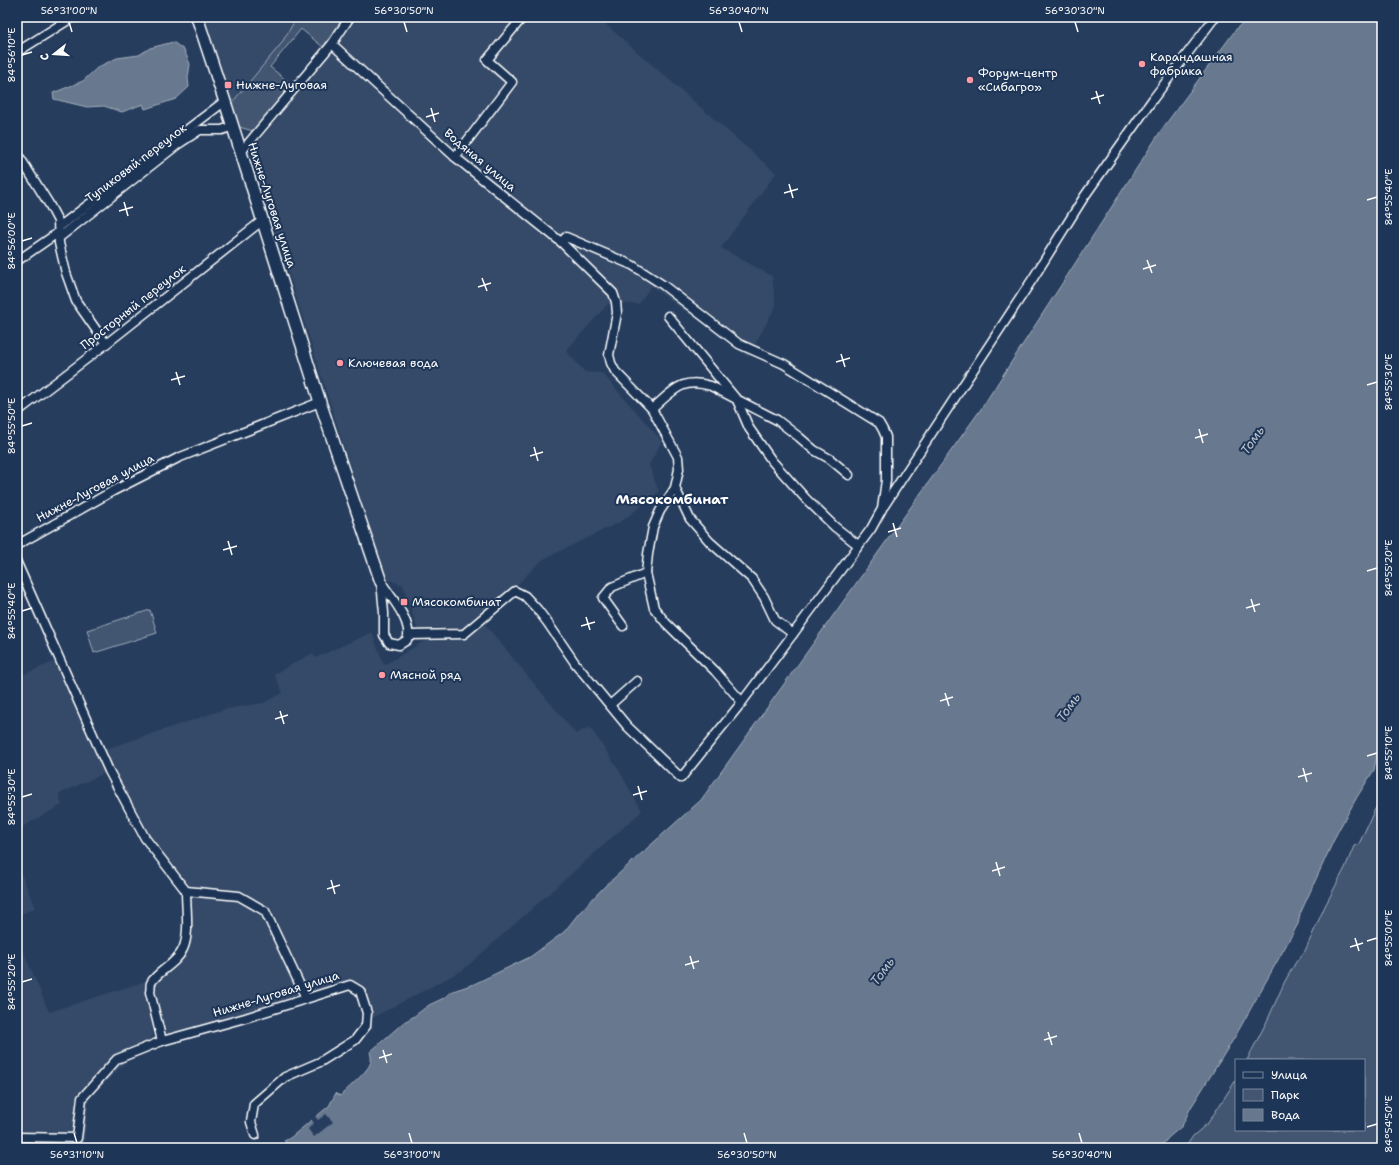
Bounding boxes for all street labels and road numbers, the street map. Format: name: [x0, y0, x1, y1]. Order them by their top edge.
street label: Тупиковый переулок: [82, 119, 190, 206]
street label: Водяная улица: [441, 125, 520, 195]
street label: Нижне-Луговая улица: [244, 140, 300, 270]
street label: Просторный переулок: [77, 260, 189, 353]
street label: Нижне-Луговая улица: [33, 450, 157, 526]
street label: Нижне-Луговая улица: [211, 967, 342, 1021]

